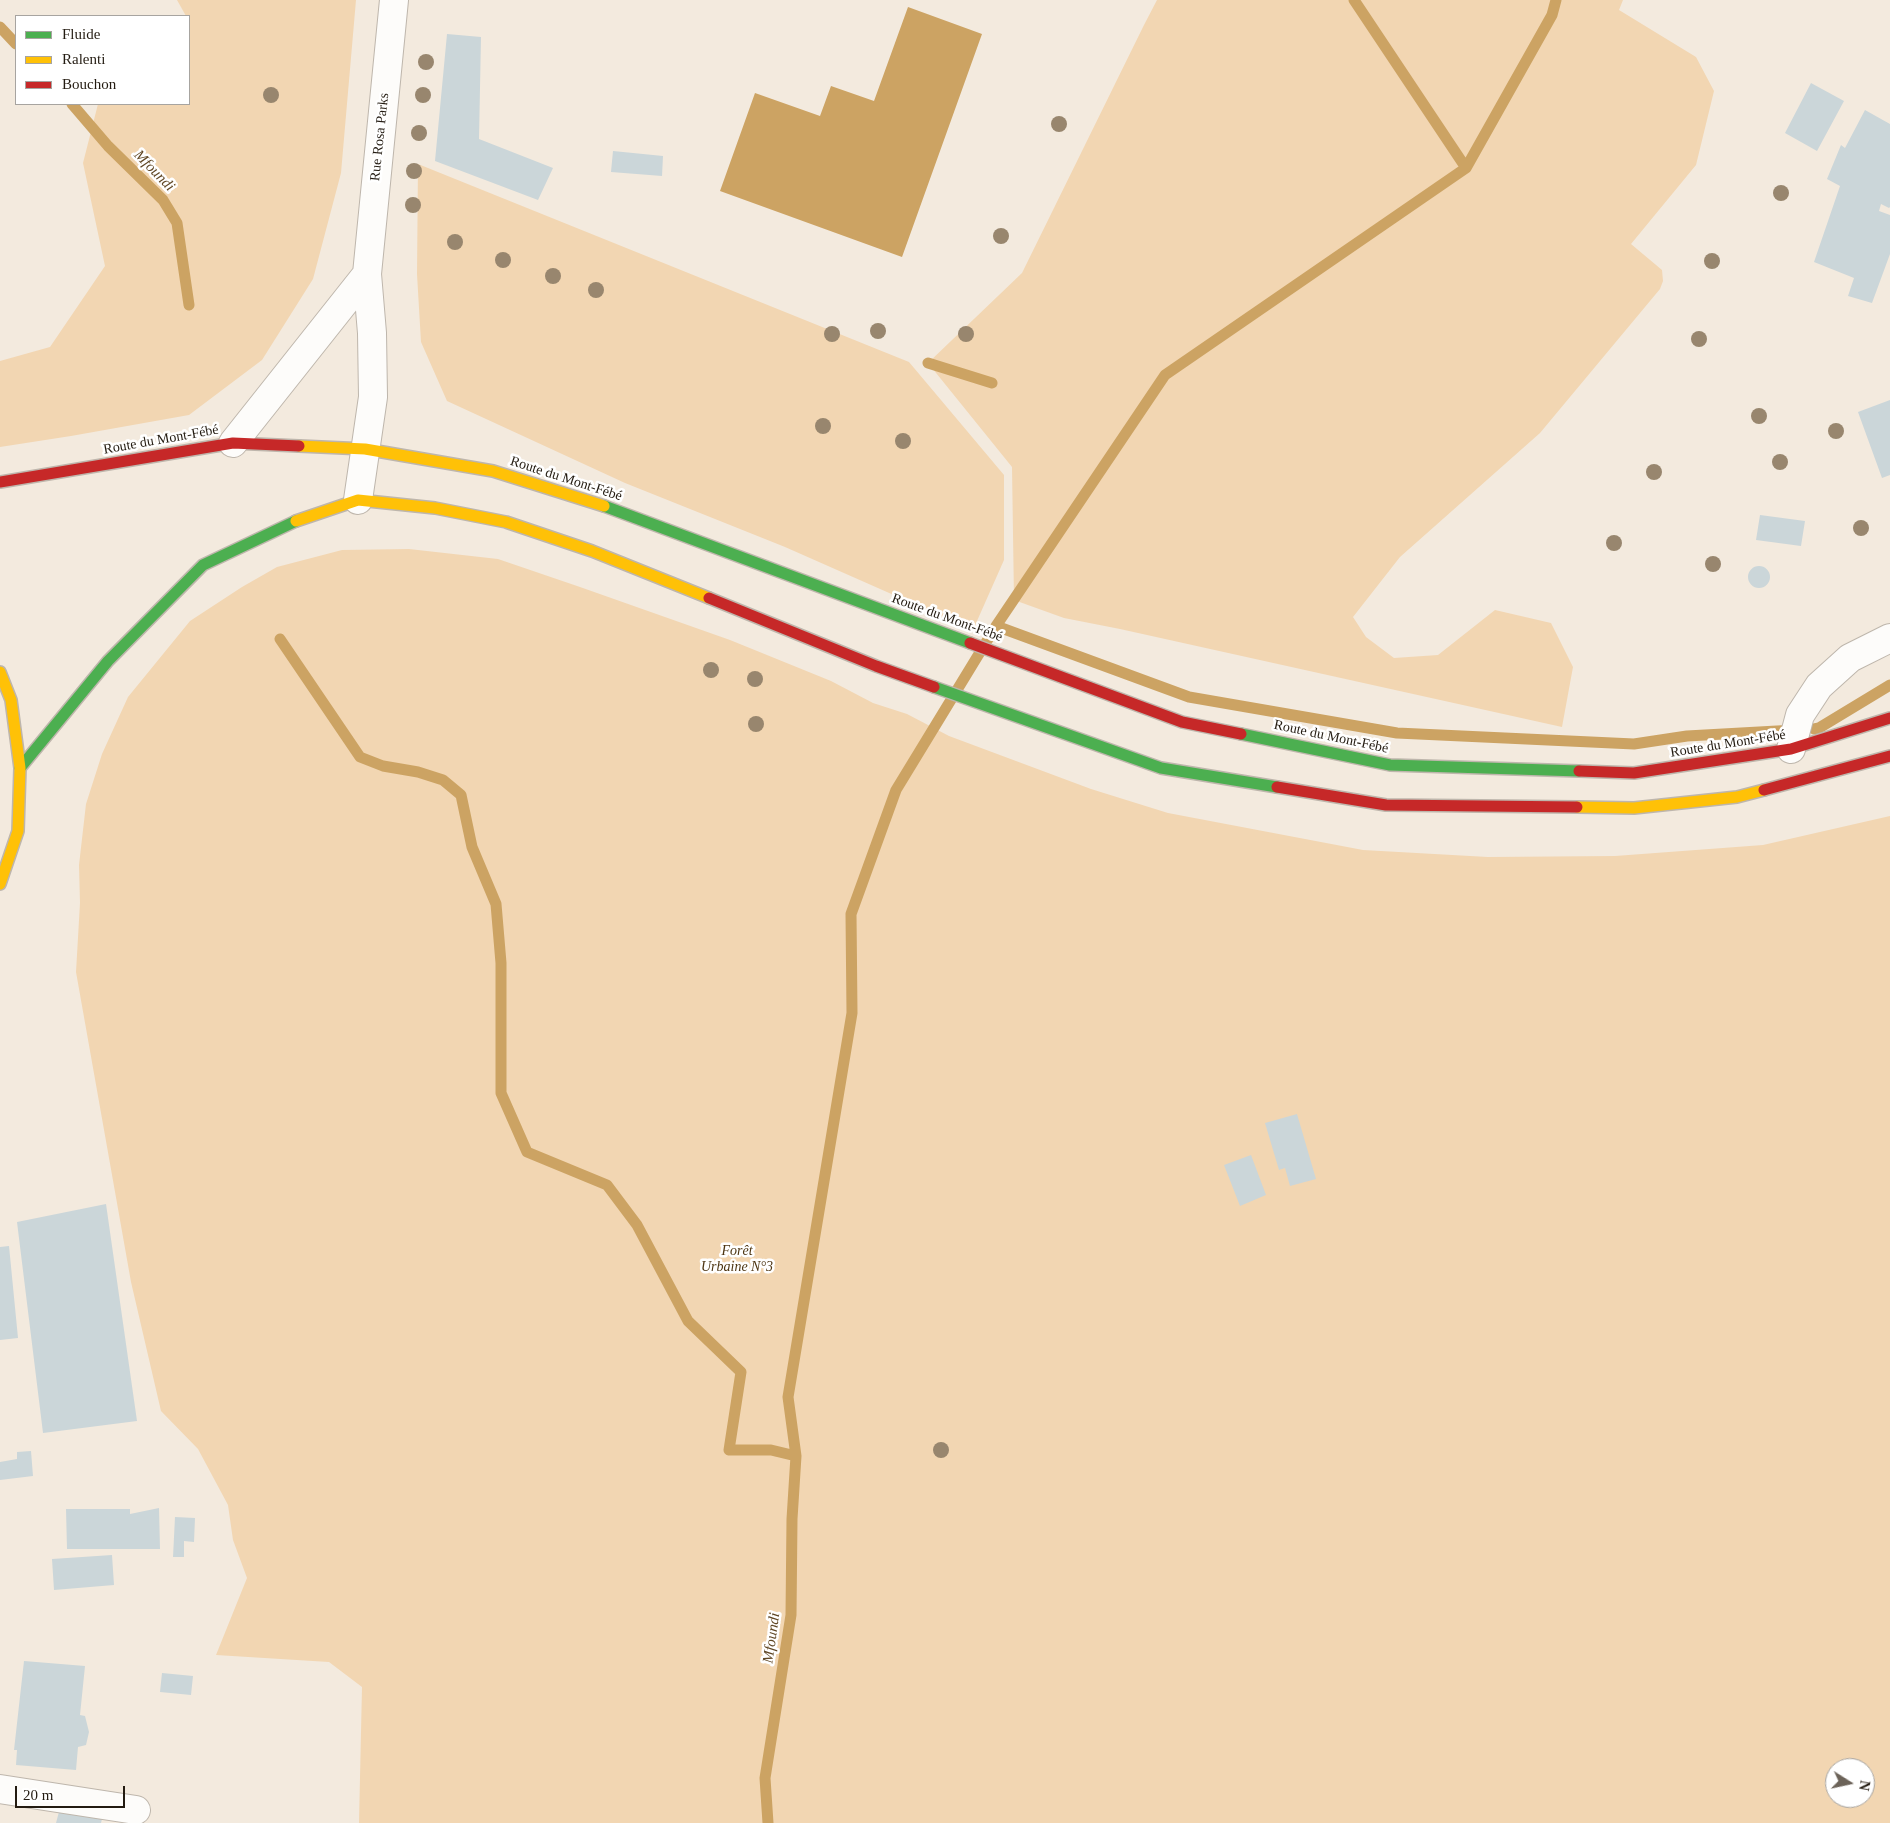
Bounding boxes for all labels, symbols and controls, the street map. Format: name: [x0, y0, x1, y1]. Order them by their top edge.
legend: [15, 15, 190, 105]
text: Fluide: [62, 26, 100, 42]
text: Ralenti: [62, 51, 105, 67]
text: Bouchon: [62, 76, 116, 92]
street label: Rue Rosa Parks: [367, 92, 393, 182]
water label: Mfoundi: [130, 146, 178, 196]
street label: Route du Mont-Fébé: [102, 422, 220, 458]
street label: Route du Mont-Fébé: [508, 453, 624, 505]
street label: Route du Mont-Fébé: [889, 590, 1005, 646]
street label: Route du Mont-Fébé: [1272, 717, 1390, 757]
street label: Route du Mont-Fébé: [1669, 727, 1787, 761]
park label: Forêt Urbaine N°3: [701, 1243, 773, 1276]
water label: Mfoundi: [760, 1612, 784, 1664]
north arrow: [1825, 1758, 1875, 1808]
scale bar: [18, 1776, 128, 1808]
text: N: [1856, 1779, 1873, 1792]
text: 20 m: [23, 1787, 53, 1803]

